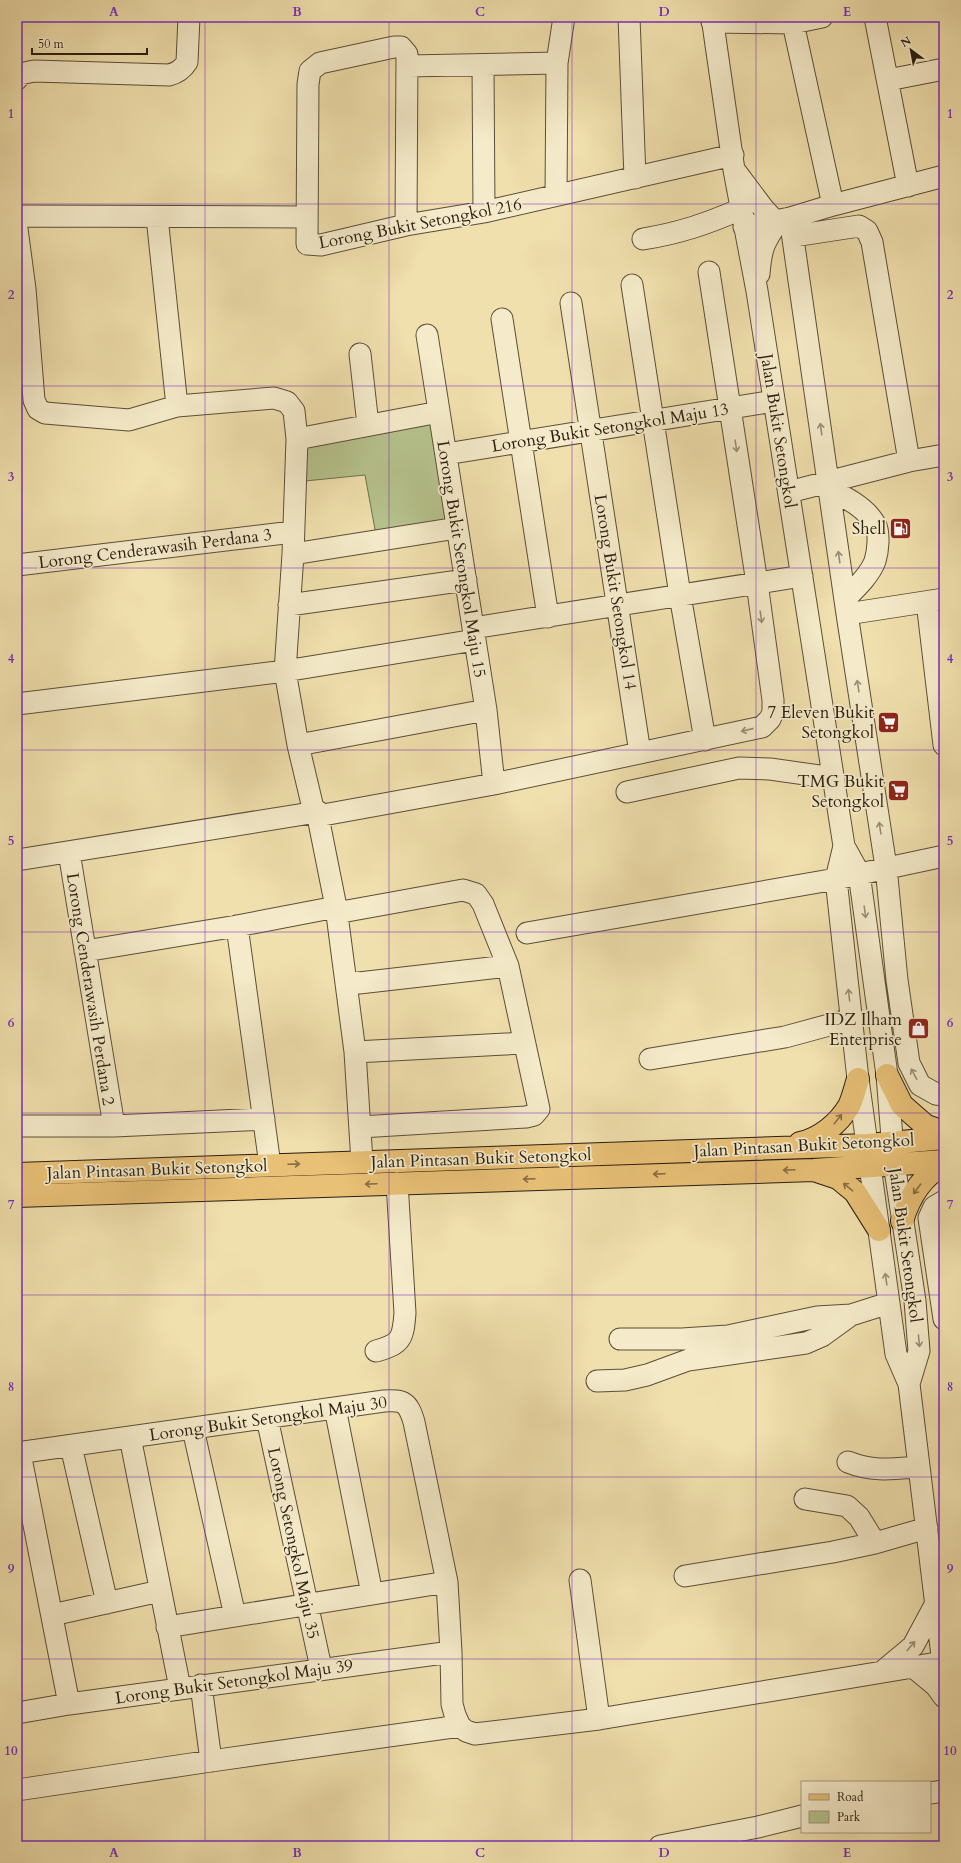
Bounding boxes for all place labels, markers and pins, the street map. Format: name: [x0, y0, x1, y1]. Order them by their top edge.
fuel station icon: Shell: [888, 515, 914, 541]
place label: Shell: [852, 517, 887, 540]
place label: 7 Eleven Bukit Setongkol: [768, 701, 875, 744]
supermarket icon: 7 Eleven Bukit Setongkol: [876, 709, 902, 735]
place label: TMG Bukit Setongkol: [797, 770, 885, 813]
supermarket icon: TMG Bukit Setongkol: [886, 778, 912, 804]
place label: IDZ Ilham Enterprise: [825, 1008, 903, 1051]
shop icon: IDZ Ilham Enterprise: [905, 1016, 931, 1042]

